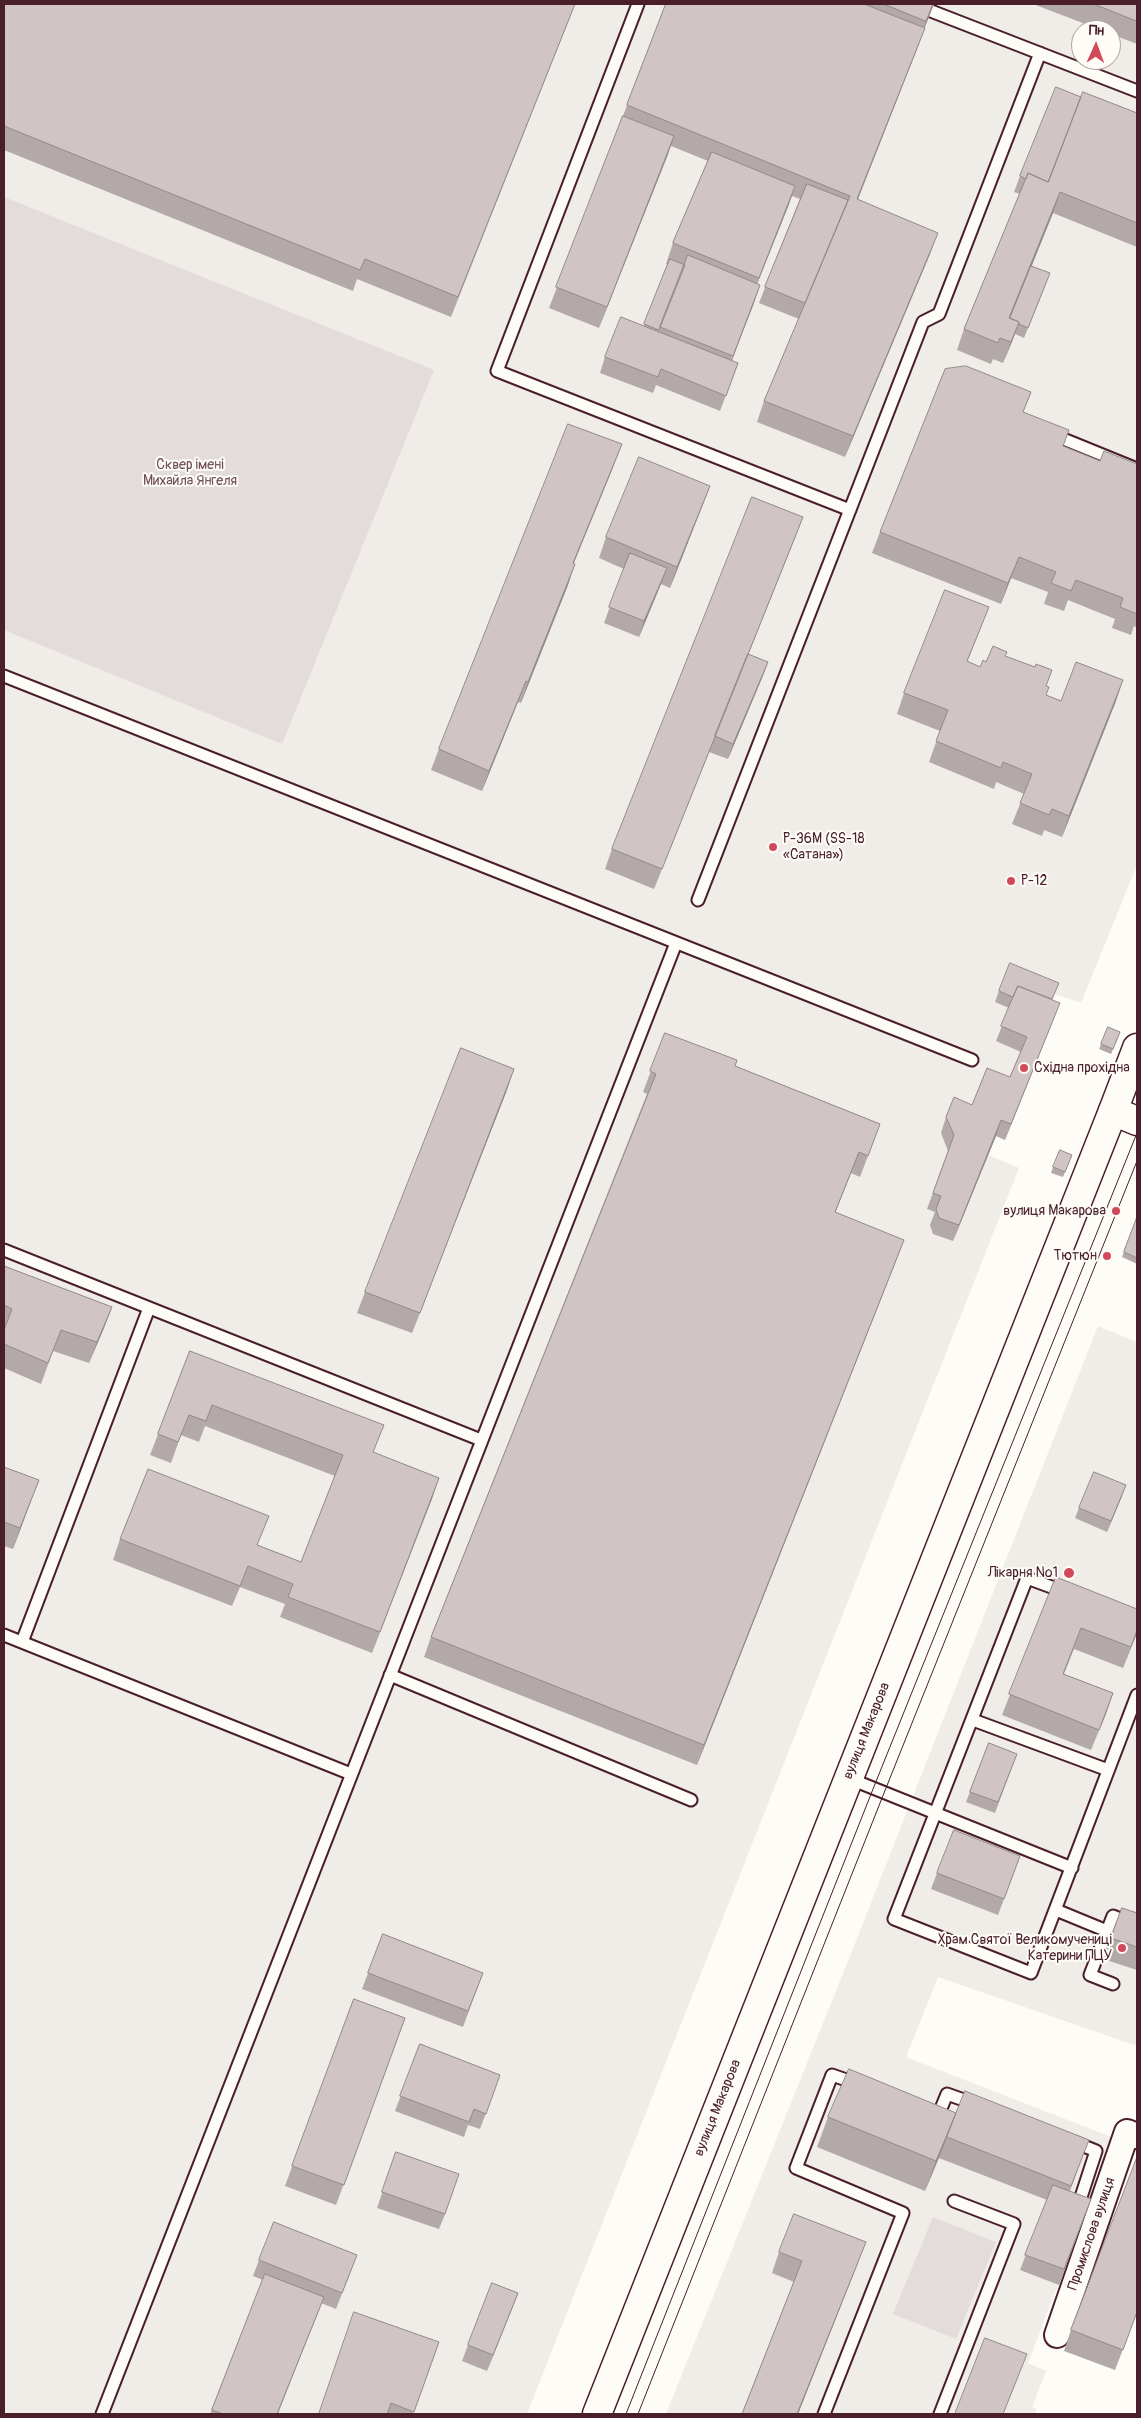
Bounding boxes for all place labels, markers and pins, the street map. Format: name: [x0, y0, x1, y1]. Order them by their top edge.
place label: Р-36М (SS-18 «Сатана»): [783, 831, 864, 864]
marker: Р-36М (SS-18 «Сатана»): [767, 841, 779, 853]
place label: Р-12: [1021, 873, 1047, 889]
marker: Р-12: [1005, 875, 1017, 887]
place label: Східна прохідна: [1034, 1060, 1130, 1076]
marker: Східна прохідна: [1018, 1062, 1030, 1074]
place label: вулиця Макарова: [1003, 1203, 1106, 1219]
marker: вулиця Макарова: [1110, 1205, 1122, 1217]
place label: Тютюн: [1053, 1248, 1097, 1264]
marker: Тютюн: [1101, 1250, 1113, 1262]
place label: Лікарня №1: [988, 1565, 1058, 1581]
marker: Лікарня №1: [1062, 1566, 1076, 1580]
place label: Храм Святої Великомучениці Катерини ПЦУ: [938, 1932, 1112, 1964]
marker: Храм Святої Великомучениці Катерини ПЦУ: [1116, 1942, 1128, 1954]

